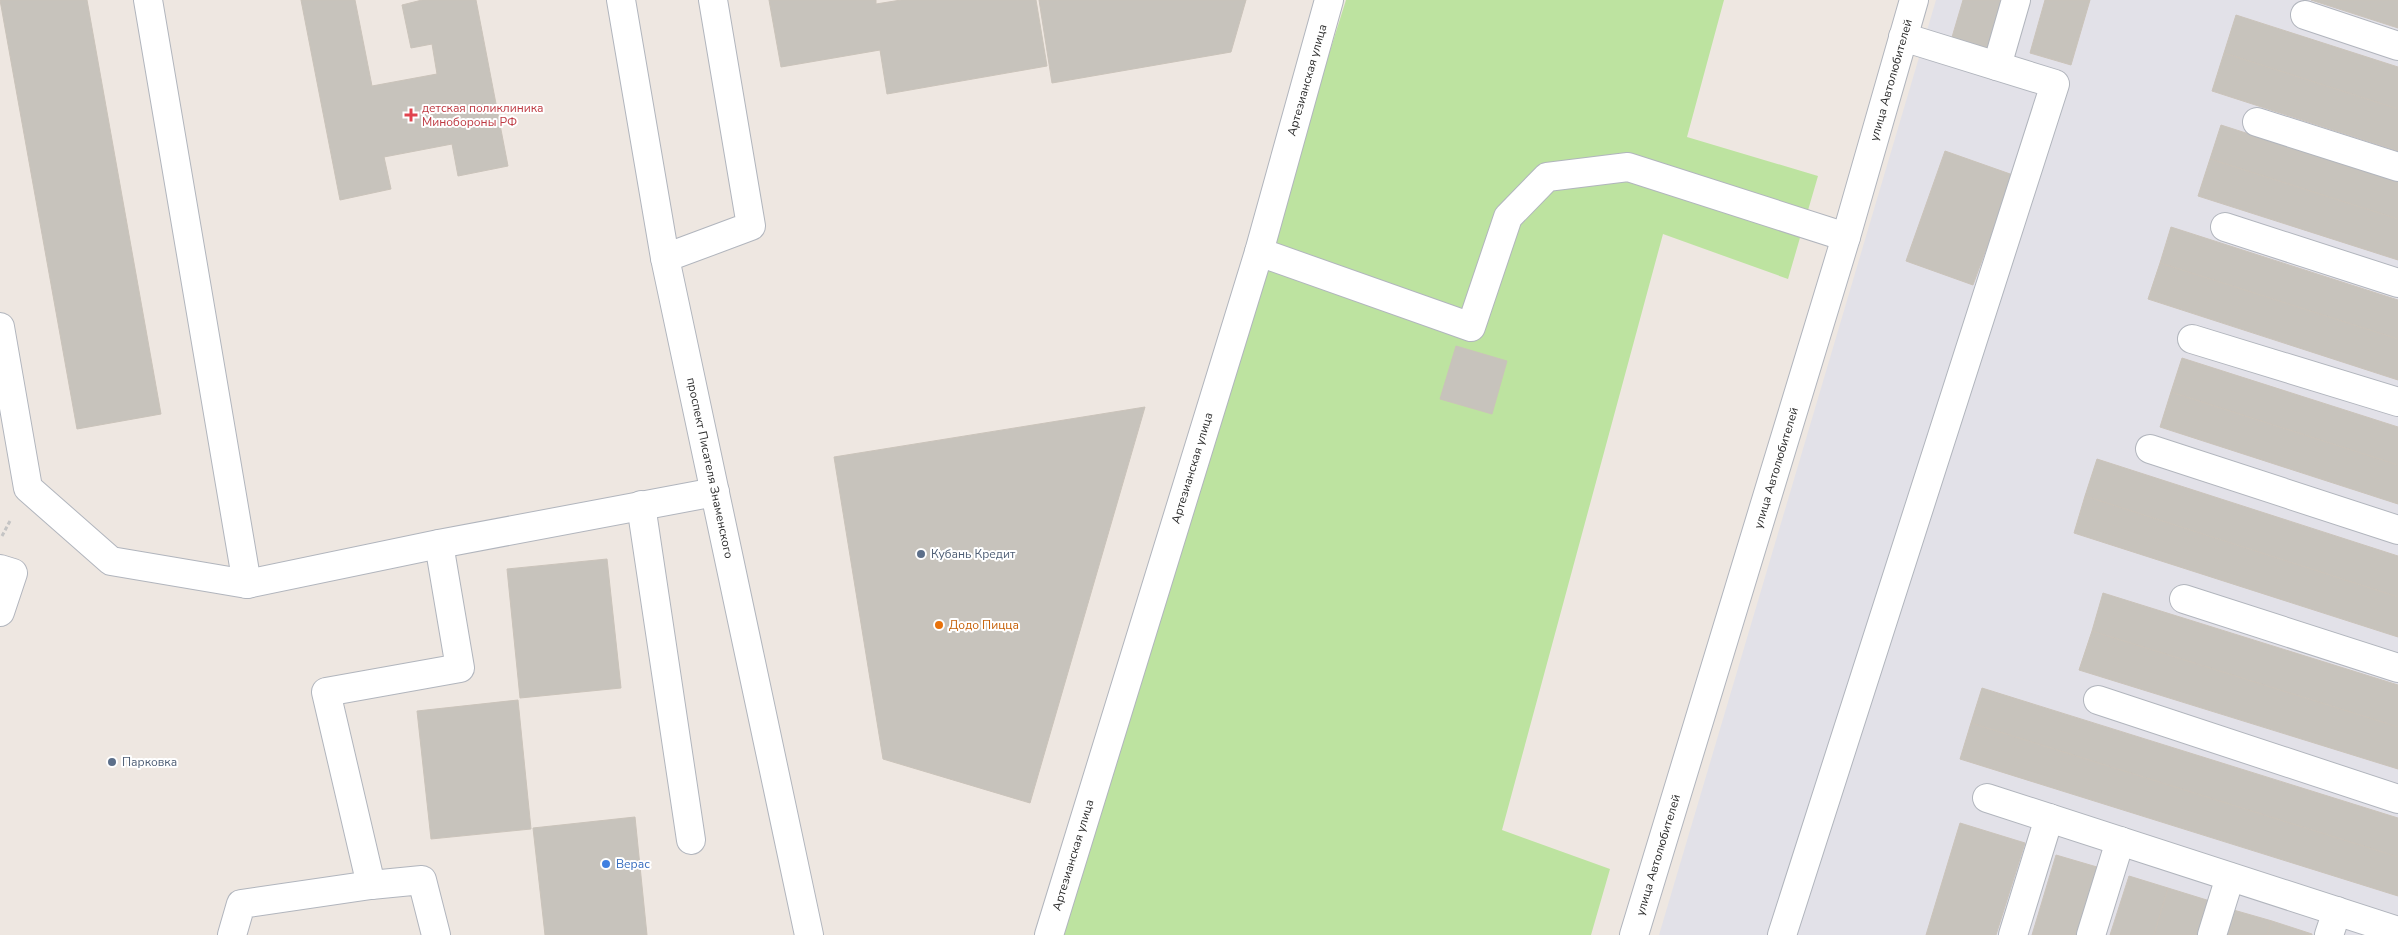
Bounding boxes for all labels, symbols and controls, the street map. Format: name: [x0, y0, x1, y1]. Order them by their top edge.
street label: улица Автолюбителей: [1866, 17, 1916, 143]
street label: Артезианская улица: [1283, 22, 1331, 138]
place label: детская поликлиника Минобороны РФ: [422, 100, 544, 130]
marker: детская поликлиника Минобороны РФ: [404, 108, 418, 122]
street label: проспект Писателя Знаменского: [683, 376, 737, 560]
street label: улица Автолюбителей: [1750, 405, 1802, 531]
street label: Артезианская улица: [1167, 410, 1217, 526]
place label: Кубань Кредит: [931, 546, 1016, 562]
marker: Кубань Кредит: [915, 548, 927, 560]
place label: Додо Пицца: [949, 617, 1019, 633]
marker: Додо Пицца: [933, 619, 945, 631]
place label: Парковка: [122, 754, 177, 770]
marker: Парковка: [106, 756, 118, 768]
street label: улица Автолюбителей: [1632, 792, 1684, 918]
street label: Артезианская улица: [1048, 797, 1098, 913]
place label: Верас: [616, 856, 650, 872]
marker: Верас: [600, 858, 612, 870]

